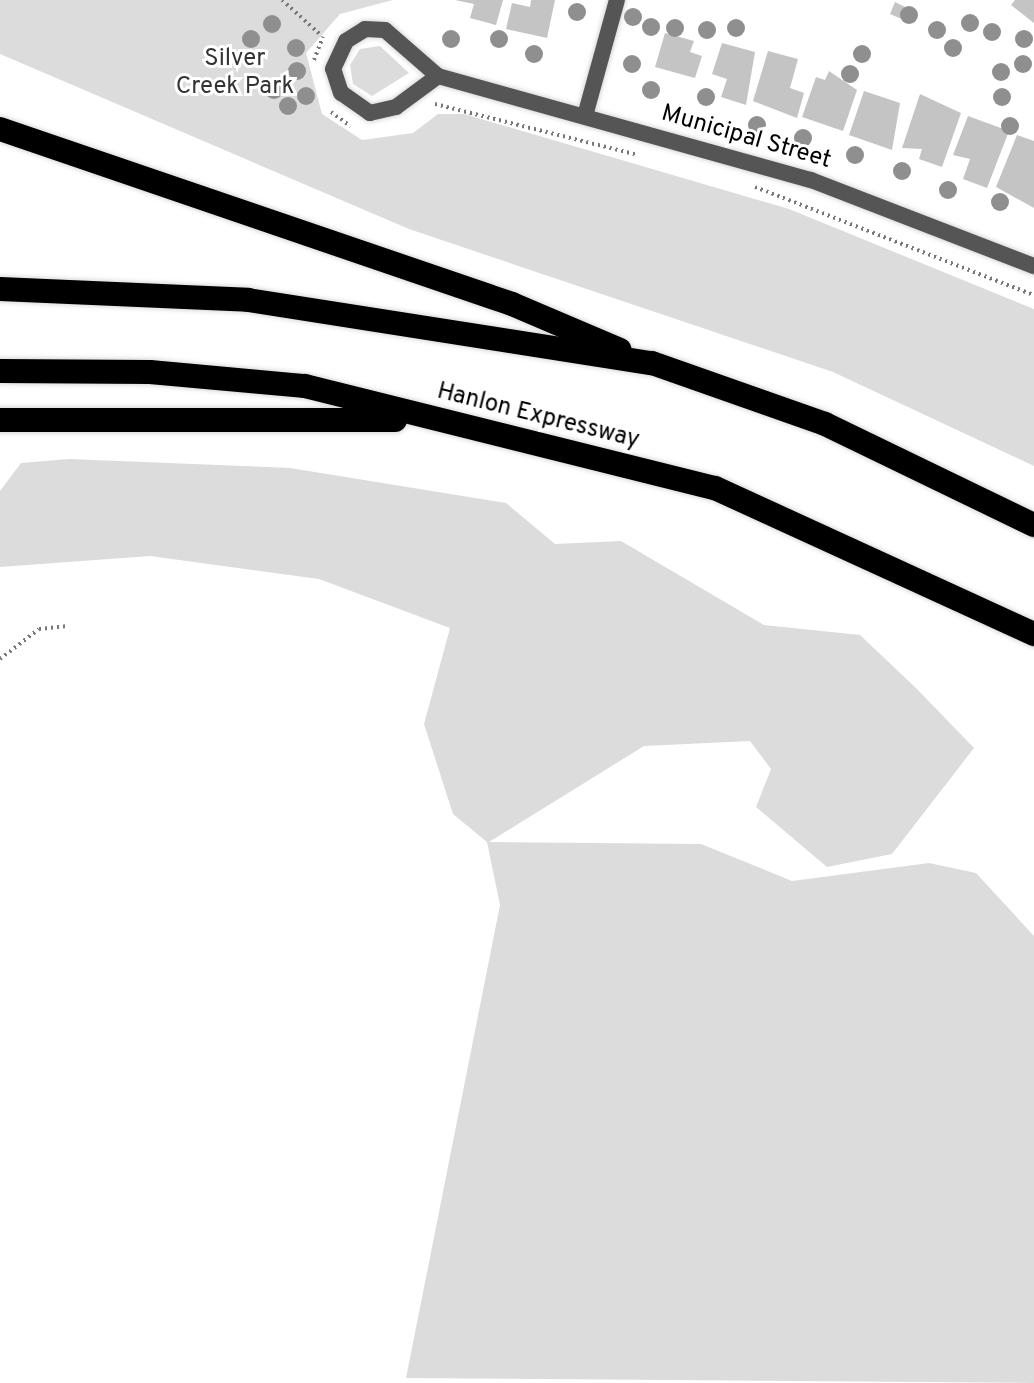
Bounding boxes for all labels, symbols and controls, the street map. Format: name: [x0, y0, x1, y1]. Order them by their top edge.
park label: Silver Creek Park: [176, 46, 294, 102]
street label: Municipal Street: [658, 100, 834, 176]
street label: Hanlon Expressway: [434, 378, 642, 456]

